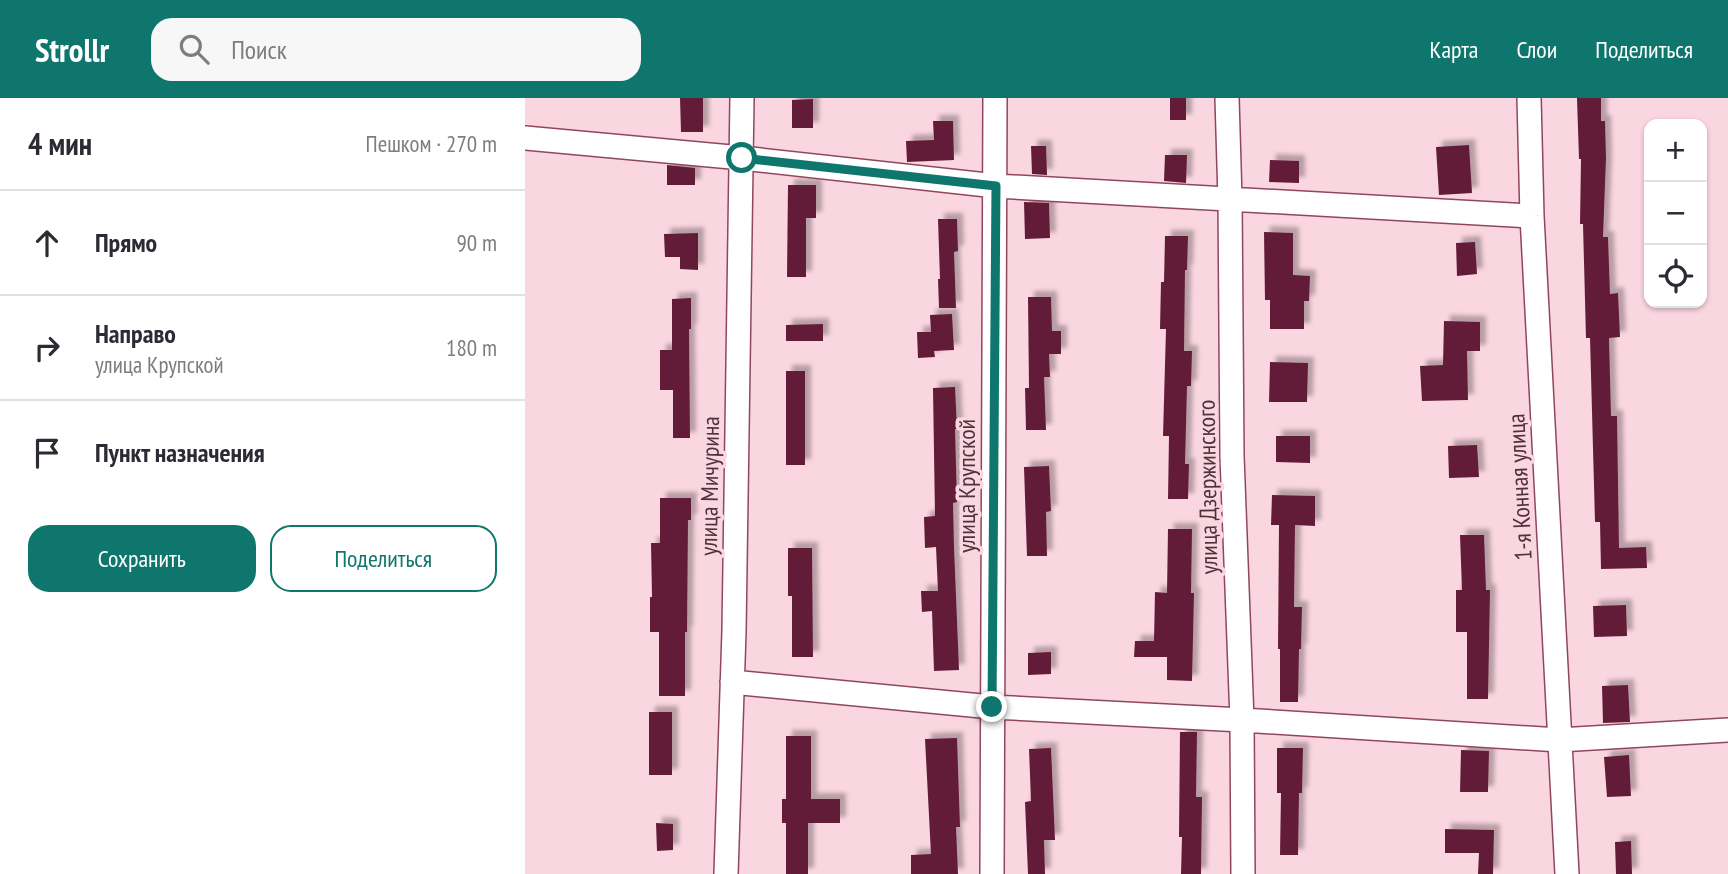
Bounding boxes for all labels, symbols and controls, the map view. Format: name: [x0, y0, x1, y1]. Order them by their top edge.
search box: [151, 18, 641, 81]
text: Strollr: [35, 28, 109, 71]
icon: search: [175, 30, 213, 68]
text: Поиск: [231, 33, 287, 66]
text: Карта: [1430, 34, 1478, 65]
text: Слои: [1516, 34, 1557, 65]
text: Поделиться: [1595, 34, 1693, 65]
map controls: [1644, 119, 1707, 308]
button: +: [1644, 119, 1707, 182]
text: 4 мин: [28, 124, 92, 163]
text: Пешком · 270 m: [366, 129, 497, 158]
route start: [726, 142, 757, 173]
button: −: [1644, 182, 1707, 245]
icon: ahead: [28, 224, 66, 262]
text: Прямо: [95, 226, 157, 259]
text: 90 m: [456, 228, 497, 257]
button: locate: [1644, 245, 1707, 308]
text: Направо: [95, 317, 176, 350]
icon: right: [28, 329, 66, 367]
text: 180 m: [446, 333, 497, 362]
text: улица Крупской: [95, 350, 224, 379]
street label: улица Дзержинского: [1190, 399, 1225, 575]
street label: 1-я Конная улица: [1500, 413, 1539, 561]
street label: улица Мичурина: [693, 416, 726, 556]
street label: улица Крупской: [951, 419, 982, 553]
icon: arrive: [28, 434, 66, 472]
text: Пункт назначения: [95, 436, 265, 469]
button: Сохранить: [28, 525, 256, 592]
button: Поделиться: [270, 525, 497, 592]
route end: [976, 691, 1007, 722]

